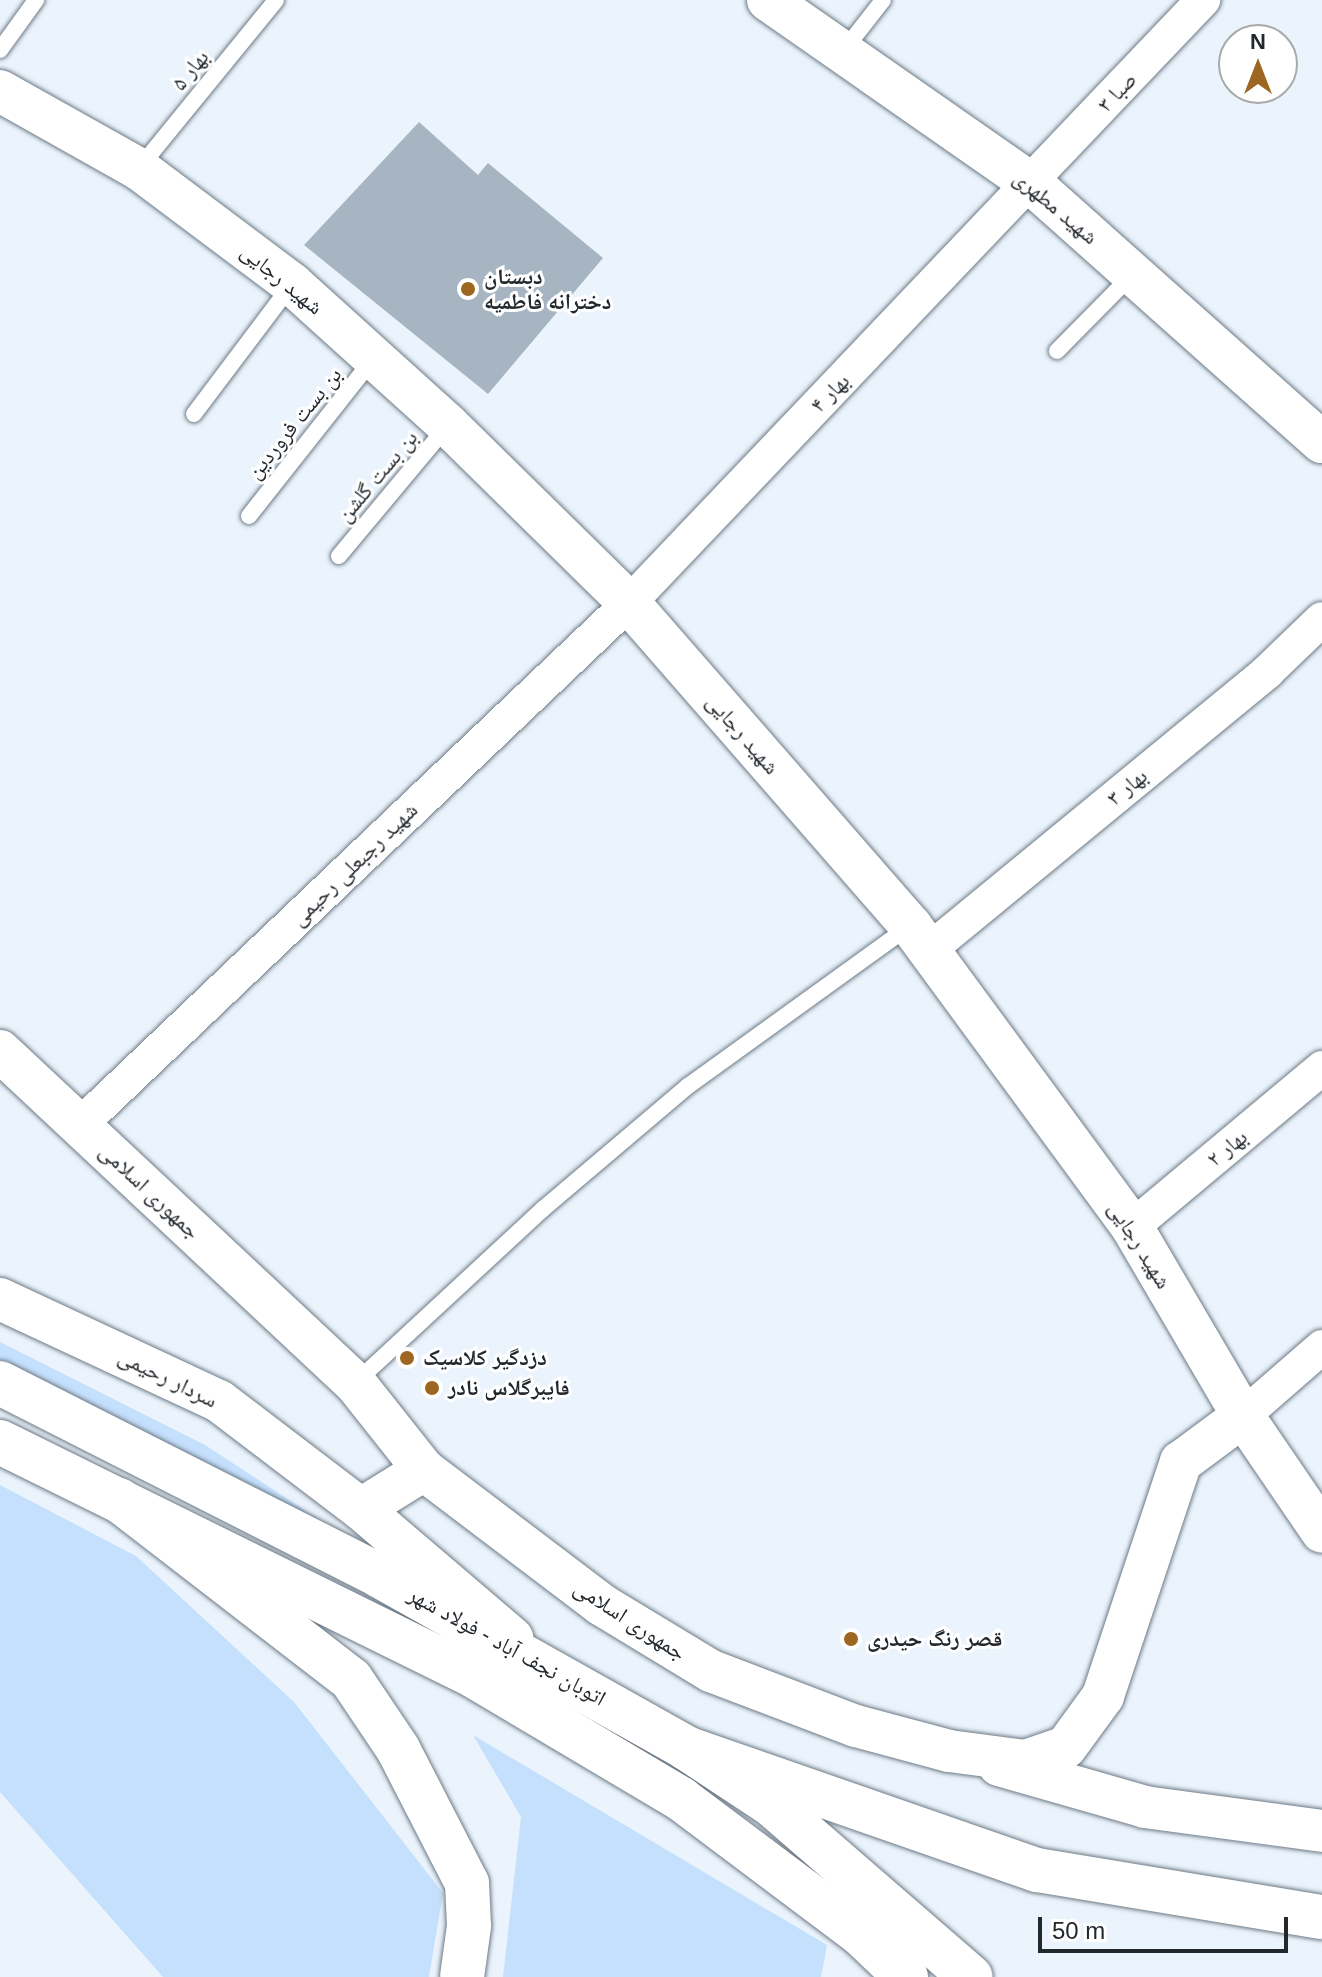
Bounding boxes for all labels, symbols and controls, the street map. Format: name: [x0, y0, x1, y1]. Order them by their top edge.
north arrow: [1218, 24, 1298, 104]
text: N: [1250, 29, 1266, 54]
street label: بهار ۵: [166, 44, 214, 96]
street label: صبا ۳: [1092, 66, 1142, 118]
street label: شهید مطهری: [1008, 164, 1104, 250]
street label: شهید رجایی: [236, 238, 328, 320]
place label: دبستان دخترانه فاطمیه: [484, 263, 611, 314]
marker: دبستان دخترانه فاطمیه: [459, 280, 477, 298]
street label: بن بست فروردین: [241, 362, 347, 484]
street label: بهار ۴: [805, 368, 855, 418]
street label: بن بست گلشن: [331, 425, 423, 527]
street label: شهید رجایی: [701, 688, 785, 780]
street label: بهار ۳: [1101, 763, 1153, 811]
street label: شهید رجبعلی رحیمی: [285, 797, 423, 931]
street label: بهار ۲: [1201, 1124, 1253, 1172]
street label: جمهوری اسلامی: [94, 1138, 206, 1244]
street label: شهید رجایی: [1103, 1196, 1177, 1294]
street label: سردار رحیمی: [114, 1343, 222, 1413]
place label: دزدگیر کلاسیک: [423, 1345, 547, 1371]
marker: دزدگیر کلاسیک: [398, 1349, 416, 1367]
place label: فایبرگلاس نادر: [448, 1375, 570, 1401]
marker: فایبرگلاس نادر: [423, 1379, 441, 1397]
street label: جمهوری اسلامی: [569, 1574, 691, 1666]
street label: اتوبان نجف آباد - فولاد شهر: [404, 1581, 610, 1711]
place label: قصر رنگ حیدری: [867, 1626, 1002, 1652]
marker: قصر رنگ حیدری: [842, 1630, 860, 1648]
scale bar: [1042, 1901, 1292, 1951]
text: 50 m: [1052, 1917, 1105, 1944]

